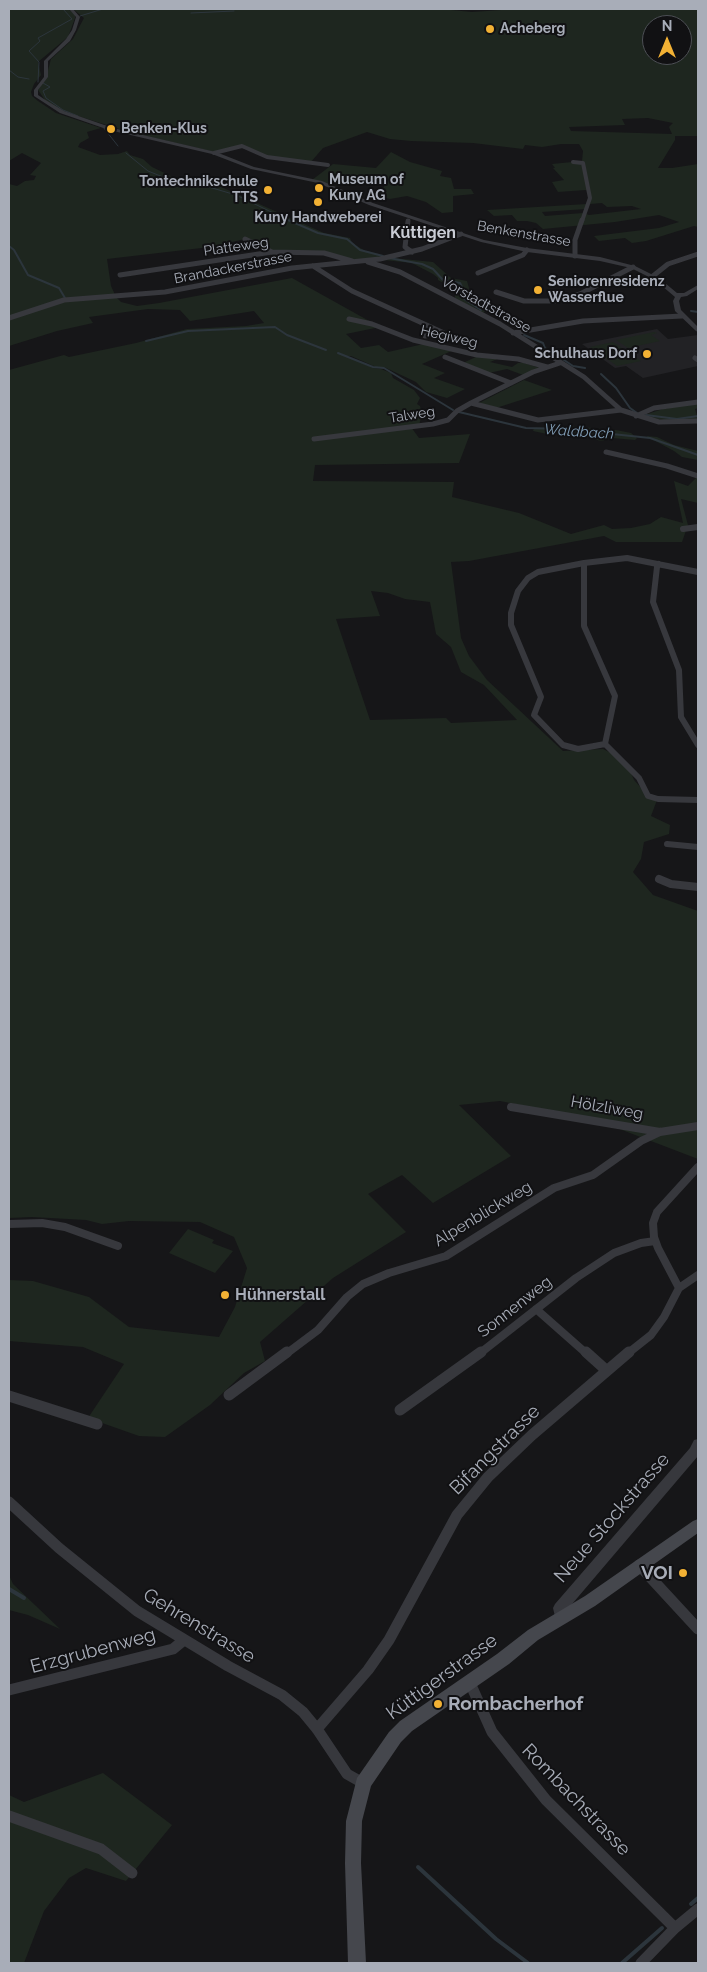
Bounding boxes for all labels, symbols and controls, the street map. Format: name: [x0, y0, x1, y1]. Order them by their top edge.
north arrow: [642, 15, 692, 65]
text: N: [662, 18, 672, 34]
place label: Acheberg: [500, 21, 565, 37]
marker: Acheberg: [484, 23, 496, 35]
place label: Benken-Klus: [121, 121, 207, 137]
marker: Benken-Klus: [105, 123, 117, 135]
place label: Museum of Kuny AG: [329, 172, 404, 204]
place label: Tontechnikschule TTS: [139, 174, 258, 206]
marker: Museum of Kuny AG: [313, 182, 325, 194]
marker: Tontechnikschule TTS: [262, 184, 274, 196]
marker: Kuny Handweberei: [312, 196, 324, 208]
place label: Kuny Handweberei: [254, 210, 382, 226]
street label: Benkenstrasse: [476, 217, 572, 251]
district label: Küttigen: [390, 223, 456, 243]
street label: Platteweg: [202, 234, 270, 260]
street label: Brandackerstrasse: [173, 248, 293, 288]
street label: Vorstadtstrasse: [438, 273, 534, 337]
place label: Seniorenresidenz Wasserflue: [548, 274, 665, 306]
marker: Seniorenresidenz Wasserflue: [532, 284, 544, 296]
street label: Hegiweg: [419, 322, 479, 352]
place label: Schulhaus Dorf: [534, 346, 637, 362]
marker: Schulhaus Dorf: [641, 348, 653, 360]
street label: Talweg: [388, 403, 436, 427]
water label: Waldbach: [543, 421, 615, 443]
street label: Hölzliweg: [569, 1092, 645, 1124]
street label: Alpenblickweg: [431, 1177, 535, 1251]
street label: Sonnenweg: [474, 1272, 556, 1342]
place label: Hühnerstall: [235, 1285, 325, 1305]
marker: Hühnerstall: [219, 1289, 231, 1301]
street label: Bifangstrasse: [445, 1400, 545, 1500]
street label: Neue Stockstrasse: [549, 1449, 675, 1587]
place label: VOI: [641, 1562, 673, 1584]
marker: VOI: [677, 1567, 689, 1579]
street label: Gehrenstrasse: [139, 1584, 259, 1668]
street label: Erzgrubenweg: [28, 1623, 158, 1679]
street label: Küttigerstrasse: [382, 1629, 502, 1725]
place label: Rombacherhof: [448, 1693, 583, 1715]
marker: Rombacherhof: [432, 1698, 444, 1710]
street label: Rombachstrasse: [517, 1739, 635, 1861]

